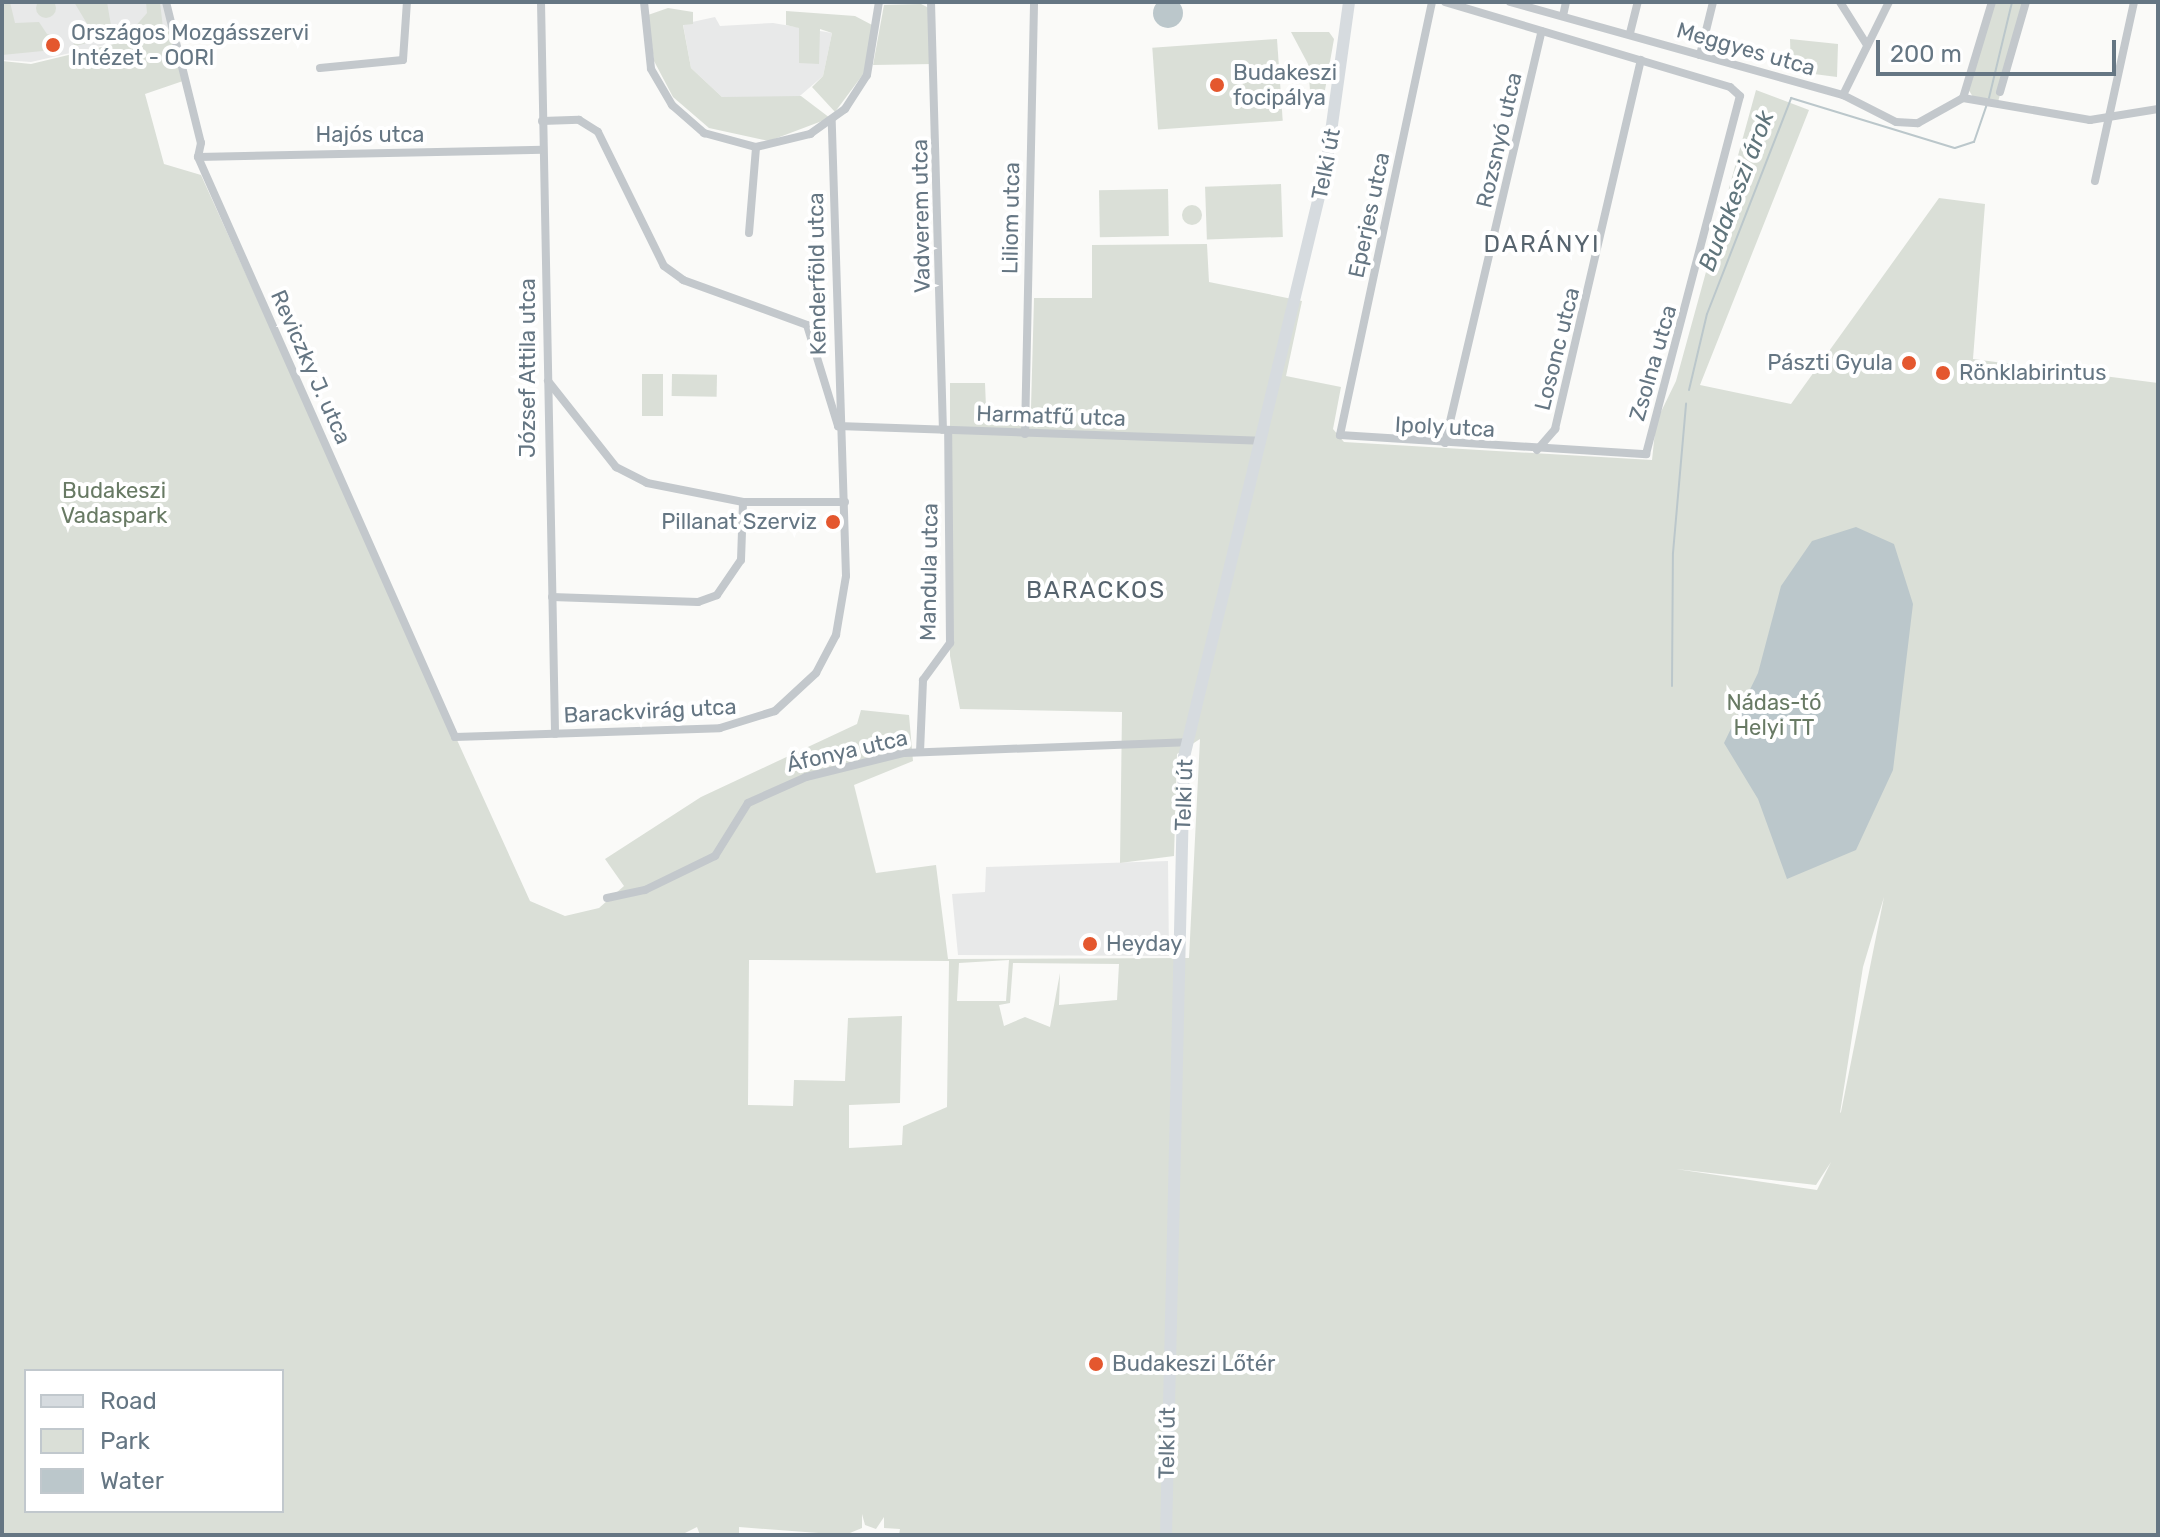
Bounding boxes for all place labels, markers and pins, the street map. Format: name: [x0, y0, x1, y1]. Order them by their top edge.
place label: Országos Mozgásszervi Intézet - OORI: [71, 19, 309, 70]
marker: Országos Mozgásszervi Intézet - OORI: [42, 34, 64, 56]
place label: Budakeszi focipálya: [1233, 59, 1337, 110]
marker: Budakeszi focipálya: [1208, 76, 1226, 94]
place label: Pászti Gyula: [1767, 350, 1893, 376]
marker: Pászti Gyula: [1900, 354, 1918, 372]
place label: Rönklabirintus: [1959, 360, 2106, 386]
marker: Rönklabirintus: [1934, 364, 1952, 382]
place label: Pillanat Szerviz: [661, 509, 817, 535]
marker: Pillanat Szerviz: [824, 513, 842, 531]
place label: Heyday: [1106, 931, 1182, 957]
marker: Heyday: [1081, 935, 1099, 953]
place label: Budakeszi Lőtér: [1112, 1351, 1275, 1377]
marker: Budakeszi Lőtér: [1087, 1355, 1105, 1373]

